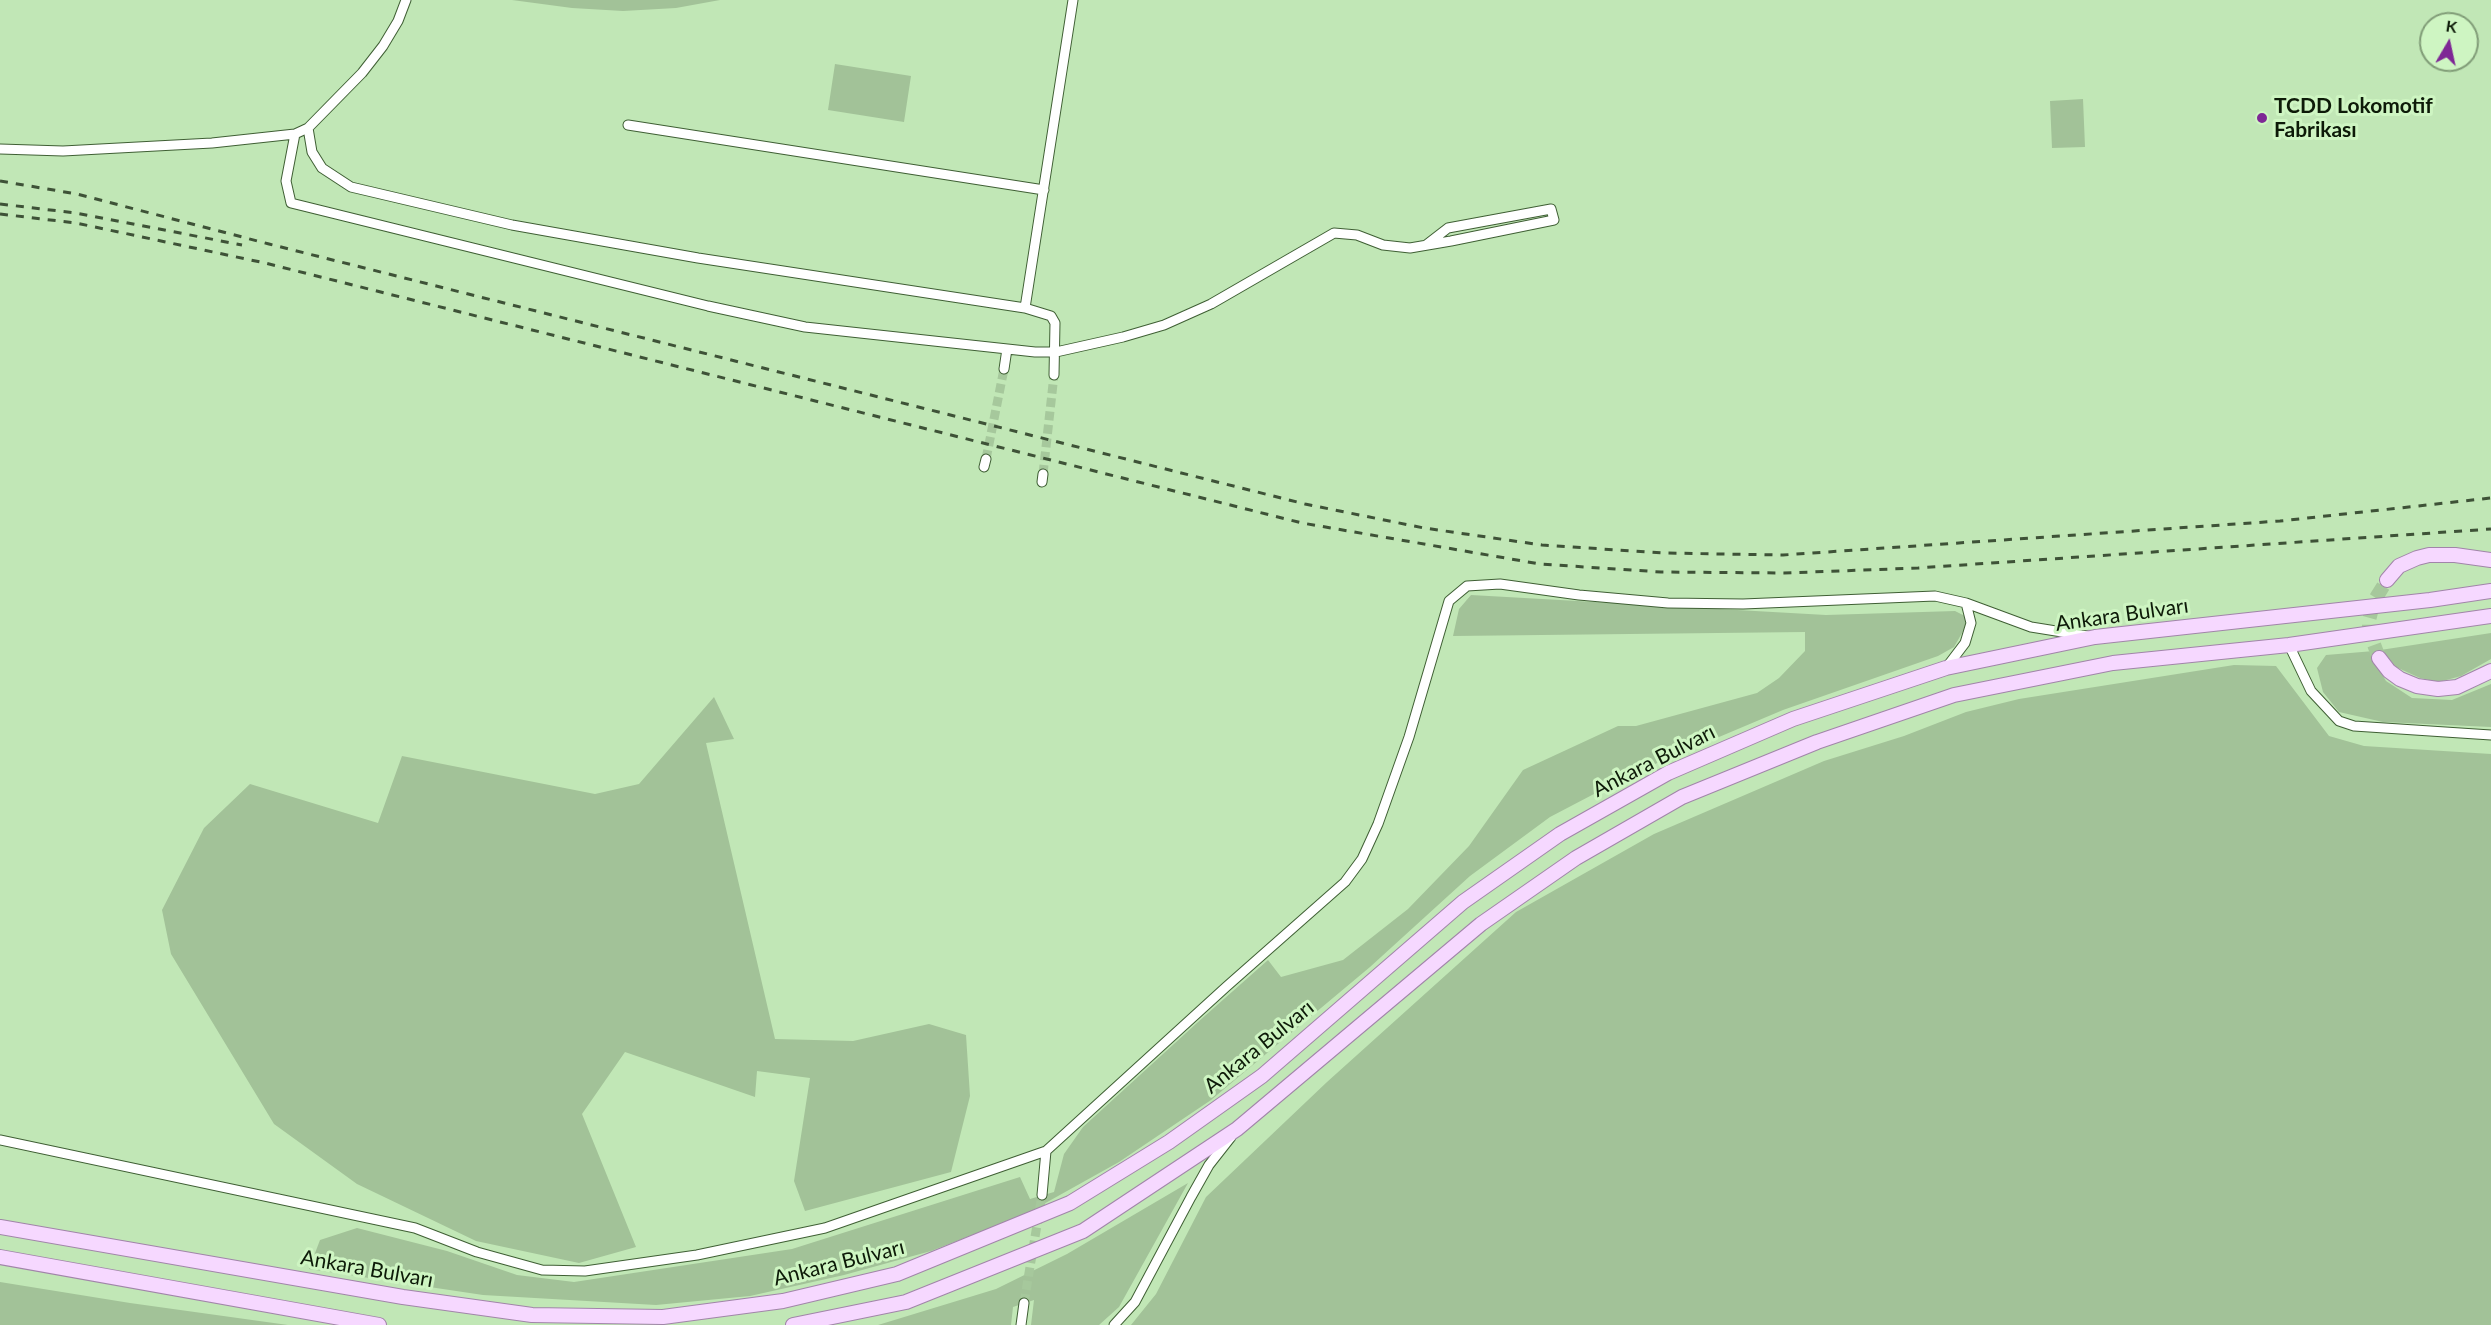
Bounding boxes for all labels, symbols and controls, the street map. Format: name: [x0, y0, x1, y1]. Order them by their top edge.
north arrow: [2419, 12, 2479, 72]
text: K: [2445, 15, 2458, 36]
place label: TCDD Lokomotif Fabrikası: [2274, 93, 2433, 143]
marker: TCDD Lokomotif Fabrikası: [2255, 111, 2269, 125]
street label: Ankara Bulvarı: [2054, 593, 2190, 637]
street label: Ankara Bulvarı: [1589, 719, 1719, 803]
street label: Ankara Bulvarı: [1199, 995, 1319, 1099]
street label: Ankara Bulvarı: [771, 1235, 907, 1291]
street label: Ankara Bulvarı: [299, 1245, 435, 1293]

